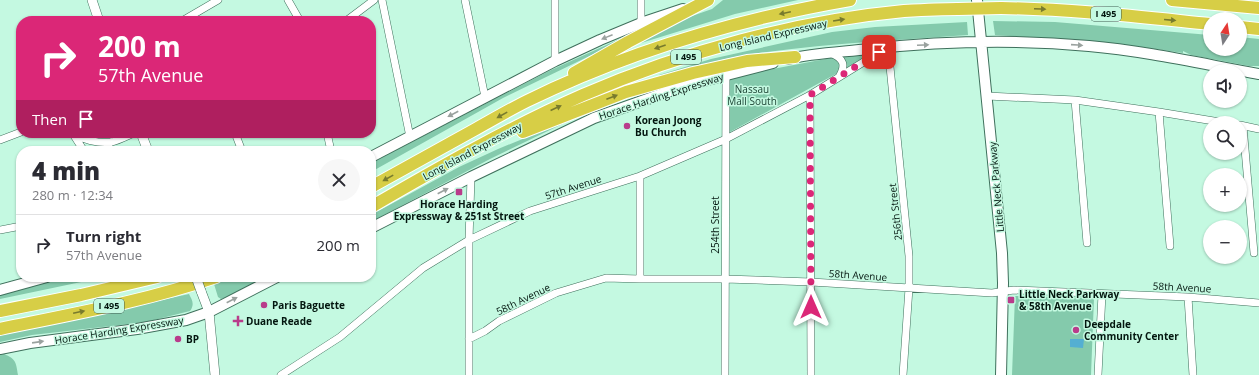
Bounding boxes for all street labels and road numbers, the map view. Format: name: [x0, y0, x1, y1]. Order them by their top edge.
road number: I 495: [1091, 7, 1121, 21]
street label: Long Island Expressway: [718, 16, 829, 54]
road number: I 495: [671, 50, 701, 64]
street label: Horace Harding Expressway: [597, 69, 726, 123]
street label: Long Island Expressway: [420, 118, 525, 183]
street label: Little Neck Parkway: [985, 140, 1007, 233]
street label: 57th Avenue: [543, 171, 603, 203]
street label: 256th Street: [885, 182, 905, 241]
street label: 254th Street: [708, 196, 722, 254]
street label: 58th Avenue: [828, 266, 888, 284]
street label: 58th Avenue: [1152, 278, 1212, 296]
street label: 58th Avenue: [494, 280, 553, 318]
road number: I 495: [94, 299, 124, 313]
street label: Horace Harding Expressway: [54, 313, 185, 347]

